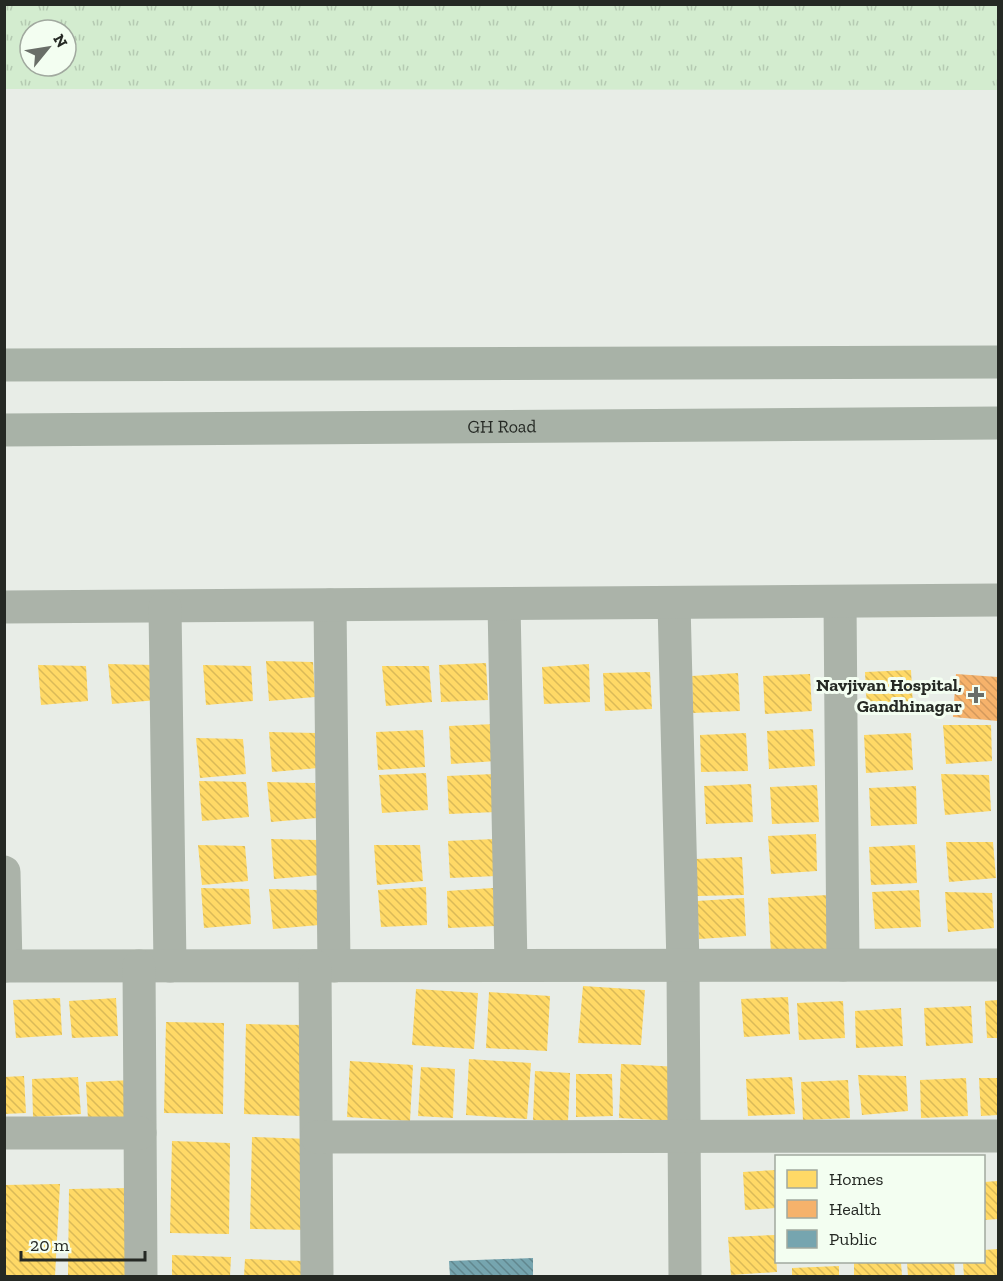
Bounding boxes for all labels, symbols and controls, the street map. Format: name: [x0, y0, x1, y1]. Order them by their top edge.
north arrow: [18, 18, 78, 78]
text: N: [49, 31, 72, 51]
street label: GH Road: [467, 415, 537, 438]
place label: Navjivan Hospital, Gandhinagar: [816, 674, 962, 717]
marker: Navjivan Hospital, Gandhinagar: [967, 686, 985, 704]
legend: [775, 1155, 985, 1263]
text: Homes: [829, 1168, 883, 1190]
text: Health: [829, 1198, 881, 1220]
scale bar: [21, 1224, 146, 1262]
text: Public: [829, 1228, 877, 1250]
text: 20 m: [30, 1234, 70, 1256]

